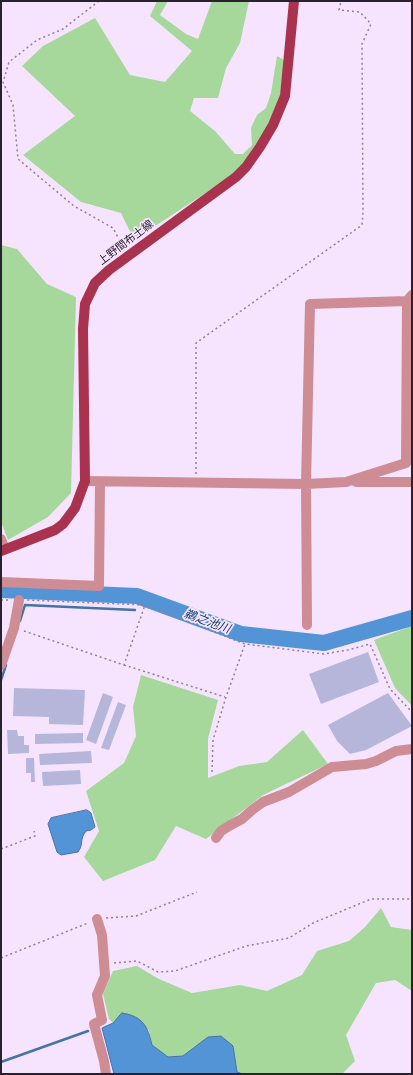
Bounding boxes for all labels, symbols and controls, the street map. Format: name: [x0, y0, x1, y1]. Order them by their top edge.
street label: 上野間布土線: [96, 218, 156, 268]
water label: 鵜之池川: [182, 607, 232, 637]

